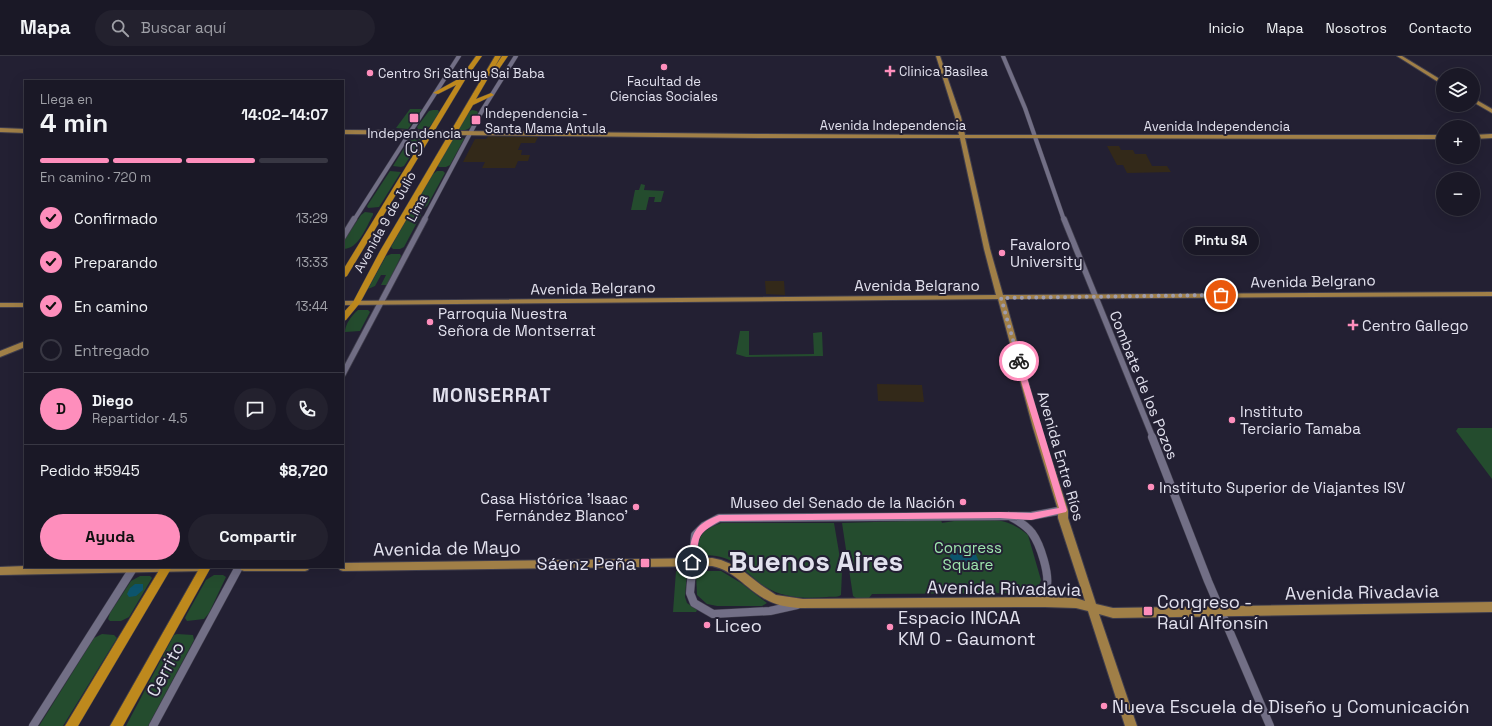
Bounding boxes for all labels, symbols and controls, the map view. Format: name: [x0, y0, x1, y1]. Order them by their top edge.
search box: [95, 10, 375, 46]
text: Mapa: [20, 15, 71, 40]
icon: search: [109, 17, 131, 39]
text: Buscar aquí: [141, 18, 226, 37]
text: Inicio: [1208, 19, 1244, 37]
text: Mapa: [1266, 19, 1304, 37]
text: Nosotros: [1326, 19, 1387, 37]
text: Contacto: [1409, 19, 1472, 37]
marker: Facultad de Ciencias Sociales: [659, 62, 669, 72]
place label: Clinica Basilea: [899, 63, 988, 80]
place label: Centro Sri Sathya Sai Baba: [378, 65, 545, 82]
marker: Clinica Basilea: [884, 65, 896, 77]
marker: Centro Sri Sathya Sai Baba: [365, 68, 375, 78]
map controls: [1436, 68, 1480, 216]
button: layers: [1436, 68, 1480, 112]
place label: Facultad de Ciencias Sociales: [610, 73, 718, 105]
text: Llega en: [40, 91, 93, 108]
text: 14:02–14:07: [241, 105, 328, 124]
place label: Independencia - Santa Mama Antula: [485, 105, 607, 137]
text: 4 min: [40, 106, 108, 140]
marker: Independencia (C): [408, 112, 420, 124]
marker: Independencia - Santa Mama Antula: [470, 114, 482, 126]
street label: Avenida Independencia: [820, 117, 967, 134]
street label: Avenida Independencia: [1144, 118, 1291, 135]
button: +: [1436, 120, 1480, 164]
place label: Independencia (C): [367, 125, 461, 157]
street label: Avenida 9 de Julio: [350, 168, 420, 276]
text: En camino · 720 m: [40, 169, 151, 186]
button: −: [1436, 172, 1480, 216]
street label: Lima: [403, 191, 432, 225]
icon: check: [40, 207, 62, 229]
text: Confirmado: [74, 209, 158, 228]
text: 13:29: [296, 210, 328, 227]
callout: Pintu SA: [1183, 227, 1259, 255]
text: Pintu SA: [1195, 232, 1247, 249]
place label: Favaloro University: [1010, 235, 1083, 271]
marker: Favaloro University: [997, 248, 1007, 258]
icon: check: [40, 251, 62, 273]
text: Preparando: [74, 253, 158, 272]
text: 13:33: [296, 254, 328, 271]
street label: Avenida Belgrano: [1250, 270, 1376, 292]
street label: Avenida Belgrano: [854, 276, 980, 295]
street label: Avenida Belgrano: [530, 277, 656, 299]
pin: [1204, 278, 1238, 312]
icon: bag: [1210, 284, 1232, 306]
icon: check: [40, 295, 62, 317]
text: En camino: [74, 297, 148, 316]
text: 13:44: [295, 298, 328, 315]
place label: Parroquia Nuestra Señora de Montserrat: [438, 304, 596, 340]
street label: Combate de los Pozos: [1105, 308, 1183, 462]
place label: Centro Gallego: [1362, 316, 1469, 335]
marker: Parroquia Nuestra Señora de Montserrat: [425, 317, 435, 327]
marker: Centro Gallego: [1347, 319, 1359, 331]
text: Entregado: [74, 341, 150, 360]
courier: [999, 341, 1039, 381]
icon: bike: [1008, 350, 1030, 372]
district label: MONSERRAT: [432, 383, 552, 408]
button: chat: [234, 388, 276, 430]
button: phone: [286, 388, 328, 430]
street label: Avenida Entre Ríos: [1033, 389, 1089, 523]
text: Diego: [92, 391, 133, 410]
text: D: [56, 399, 66, 418]
place label: Instituto Terciario Tamaba: [1240, 402, 1361, 438]
text: Repartidor · 4.5: [92, 410, 187, 427]
marker: Instituto Terciario Tamaba: [1227, 415, 1237, 425]
text: Pedido #5945: [40, 461, 140, 480]
text: $8,720: [279, 461, 328, 480]
place label: Instituto Superior de Viajantes ISV: [1159, 478, 1405, 497]
marker: Instituto Superior de Viajantes ISV: [1146, 482, 1156, 492]
place label: Casa Histórica 'Isaac Fernández Blanco': [480, 489, 628, 525]
place label: Museo del Senado de la Nación: [730, 493, 955, 512]
marker: Museo del Senado de la Nación: [958, 497, 968, 507]
marker: Casa Histórica 'Isaac Fernández Blanco': [631, 502, 641, 512]
button: Ayuda: [40, 514, 180, 560]
button: Compartir: [188, 514, 328, 560]
street label: Avenida de Mayo: [373, 535, 521, 561]
park label: Congress Square: [934, 538, 1002, 574]
district label: Buenos Aires: [729, 543, 903, 579]
pin: [675, 545, 709, 579]
icon: home: [681, 551, 703, 573]
place label: Sáenz Peña: [537, 552, 636, 575]
marker: Sáenz Peña: [639, 557, 651, 569]
street label: Avenida Rivadavia: [927, 575, 1081, 601]
street label: Avenida Rivadavia: [1285, 579, 1439, 605]
place label: Congreso - Raúl Alfonsín: [1157, 590, 1269, 634]
marker: Congreso - Raúl Alfonsín: [1142, 605, 1154, 617]
place label: Espacio INCAA KM 0 - Gaumont: [898, 606, 1036, 650]
place label: Liceo: [715, 614, 762, 637]
marker: Liceo: [702, 620, 712, 630]
marker: Espacio INCAA KM 0 - Gaumont: [885, 622, 895, 632]
street label: Cerrito: [141, 637, 189, 701]
place label: Nueva Escuela de Diseño y Comunicación: [1112, 695, 1470, 718]
marker: Nueva Escuela de Diseño y Comunicación: [1099, 701, 1109, 711]

